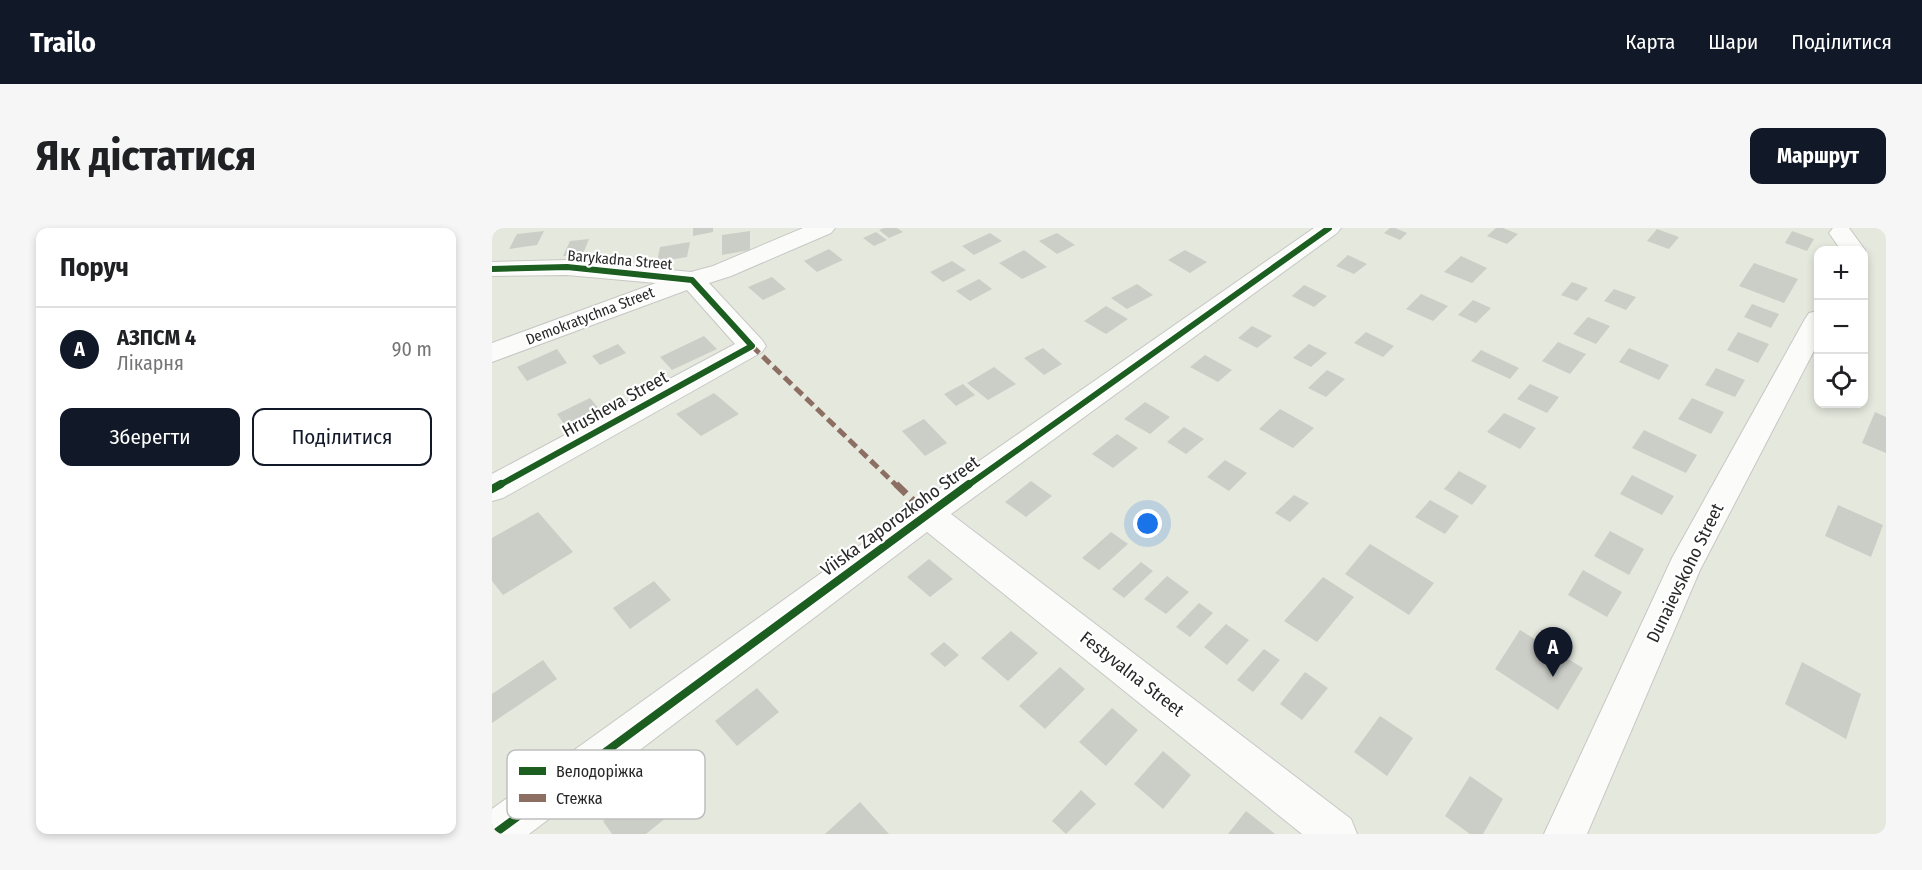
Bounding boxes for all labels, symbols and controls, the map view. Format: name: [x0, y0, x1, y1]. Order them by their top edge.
text: Trailo: [30, 26, 96, 59]
text: Карта: [1625, 29, 1675, 55]
text: Шари: [1708, 29, 1758, 55]
text: Поділитися: [1791, 29, 1892, 55]
button: Маршрут: [1750, 128, 1886, 184]
text: Як дістатися: [36, 131, 256, 181]
street label: Barykadna Street: [567, 246, 673, 274]
map controls: [1814, 246, 1868, 408]
button: +: [1814, 246, 1868, 300]
text: Поруч: [60, 252, 129, 283]
street label: Demokratychna Street: [523, 283, 657, 349]
button: −: [1814, 300, 1868, 354]
text: АЗПСМ 4: [117, 324, 196, 351]
text: A: [74, 337, 85, 361]
text: 90 m: [392, 337, 432, 361]
text: Лікарня: [117, 351, 184, 375]
button: locate: [1814, 354, 1868, 408]
street label: Hrusheva Street: [558, 366, 672, 442]
button: Зберегти: [60, 408, 240, 466]
button: Поділитися: [252, 408, 432, 466]
street label: Viiska Zaporozkoho Street: [816, 451, 984, 581]
street label: Dunaievskoho Street: [1642, 500, 1728, 646]
your location: [1133, 509, 1162, 538]
street label: Festyvalna Street: [1076, 627, 1188, 721]
pin: A: [1534, 628, 1572, 677]
legend: [507, 750, 705, 819]
text: Велодоріжка: [556, 762, 643, 781]
text: Стежка: [556, 789, 603, 808]

